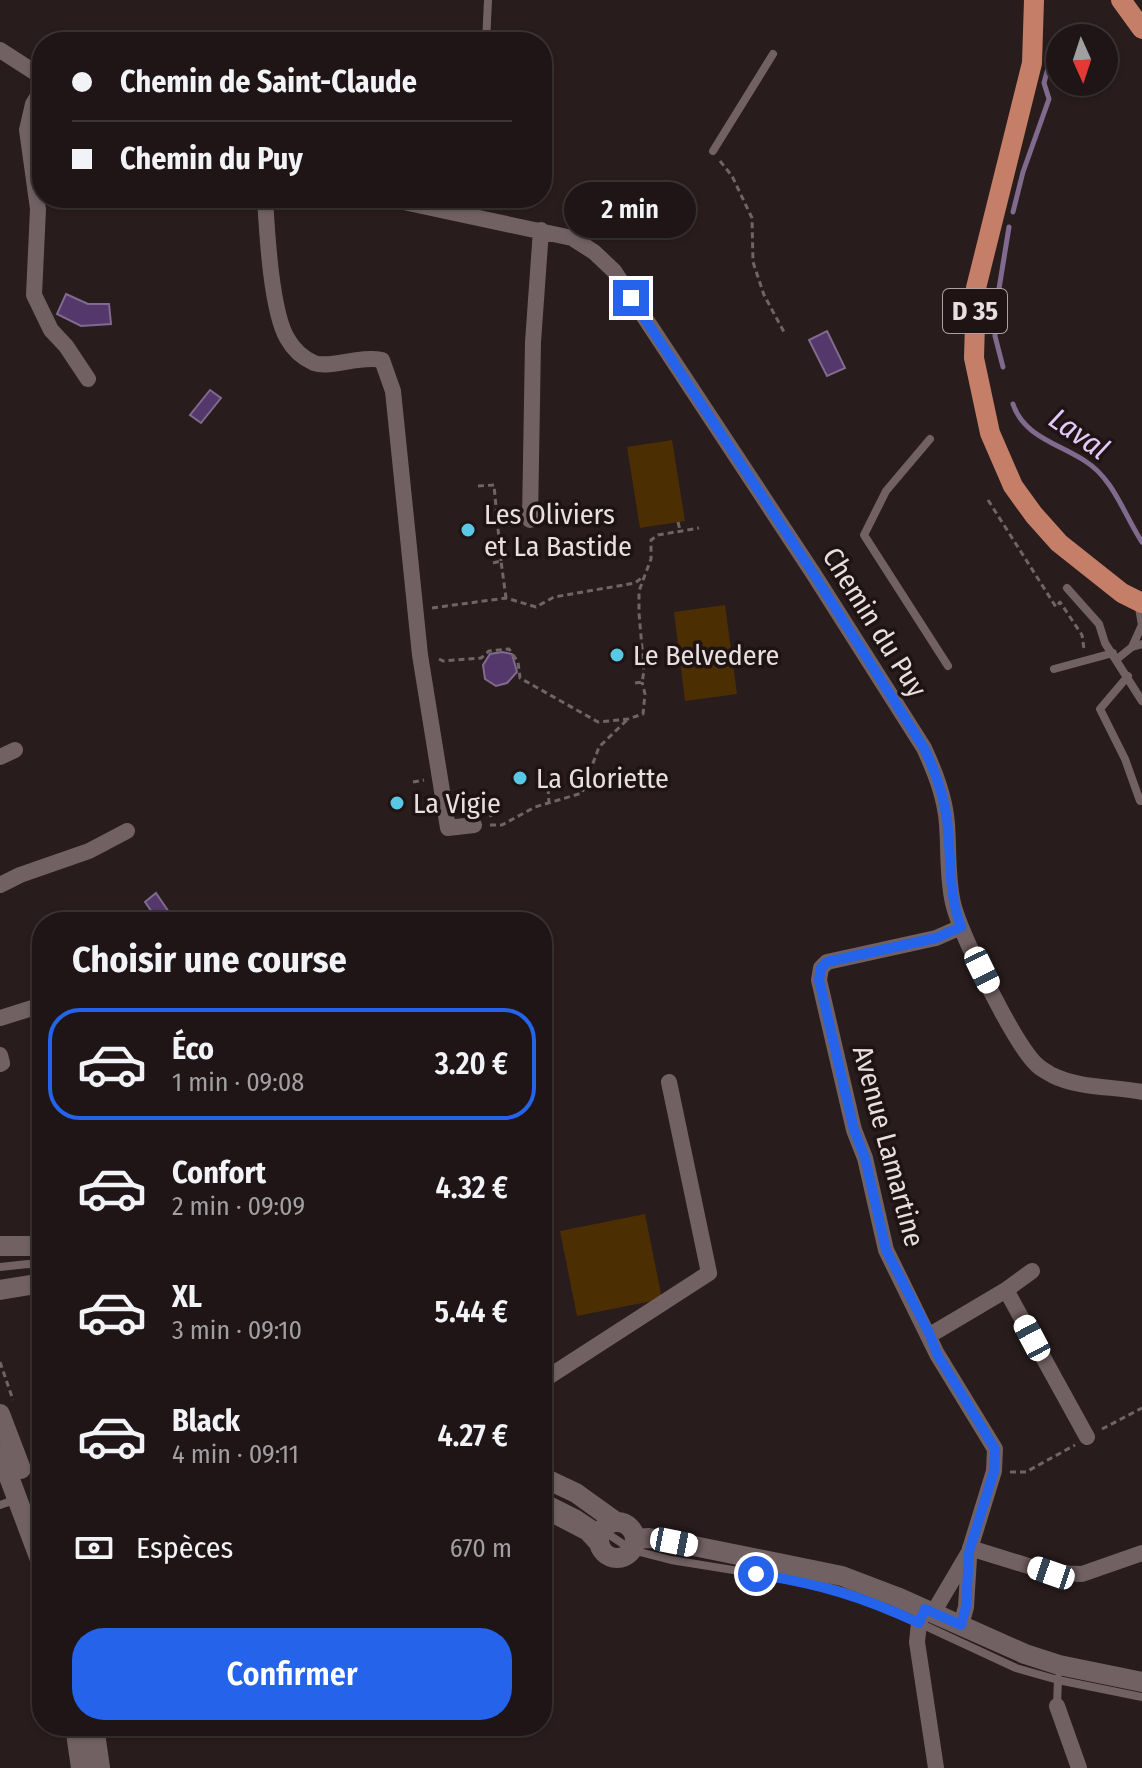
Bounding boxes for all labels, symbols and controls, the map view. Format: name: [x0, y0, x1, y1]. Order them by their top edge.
north arrow: [1046, 24, 1118, 96]
map controls: [1046, 24, 1118, 96]
text: Chemin de Saint-Claude: [120, 64, 417, 100]
text: Chemin du Puy: [120, 141, 303, 177]
callout: 2 min: [565, 182, 697, 238]
text: 2 min: [601, 194, 659, 225]
route end: [613, 280, 649, 316]
road number: D 35: [943, 289, 1007, 333]
water label: Laval: [1042, 401, 1116, 467]
place label: Les Oliviers et La Bastide: [484, 498, 632, 563]
marker: Les Oliviers et La Bastide: [459, 521, 477, 539]
street label: Chemin du Puy: [816, 542, 934, 703]
place label: Le Belvedere: [633, 639, 779, 672]
marker: Le Belvedere: [608, 646, 626, 664]
place label: La Gloriette: [536, 762, 669, 795]
marker: La Gloriette: [511, 769, 529, 787]
place label: La Vigie: [413, 787, 501, 820]
marker: La Vigie: [388, 794, 406, 812]
text: Choisir une course: [72, 938, 347, 982]
car: [961, 943, 1003, 997]
icon: car: [76, 1028, 148, 1100]
text: Éco: [172, 1031, 214, 1067]
street label: Avenue Lamartine: [846, 1042, 931, 1250]
text: 3.20 €: [435, 1046, 508, 1082]
text: 1 min · 09:08: [172, 1067, 304, 1098]
icon: car: [76, 1152, 148, 1224]
text: Confort: [172, 1155, 266, 1191]
text: 4.32 €: [436, 1170, 508, 1206]
text: 2 min · 09:09: [172, 1191, 305, 1222]
icon: car: [76, 1276, 148, 1348]
text: XL: [172, 1279, 202, 1315]
text: 5.44 €: [435, 1294, 508, 1330]
car: [1010, 1311, 1054, 1365]
text: 3 min · 09:10: [172, 1315, 302, 1346]
icon: car: [76, 1400, 148, 1472]
text: Black: [172, 1403, 240, 1439]
text: 4.27 €: [437, 1418, 508, 1454]
text: 4 min · 09:11: [172, 1439, 299, 1470]
icon: cash: [72, 1526, 116, 1570]
car: [648, 1526, 700, 1558]
text: Espèces: [136, 1530, 233, 1566]
text: 670 m: [450, 1533, 512, 1564]
car: [1024, 1554, 1078, 1592]
route start: [738, 1556, 774, 1592]
button: Confirmer: [72, 1628, 512, 1720]

